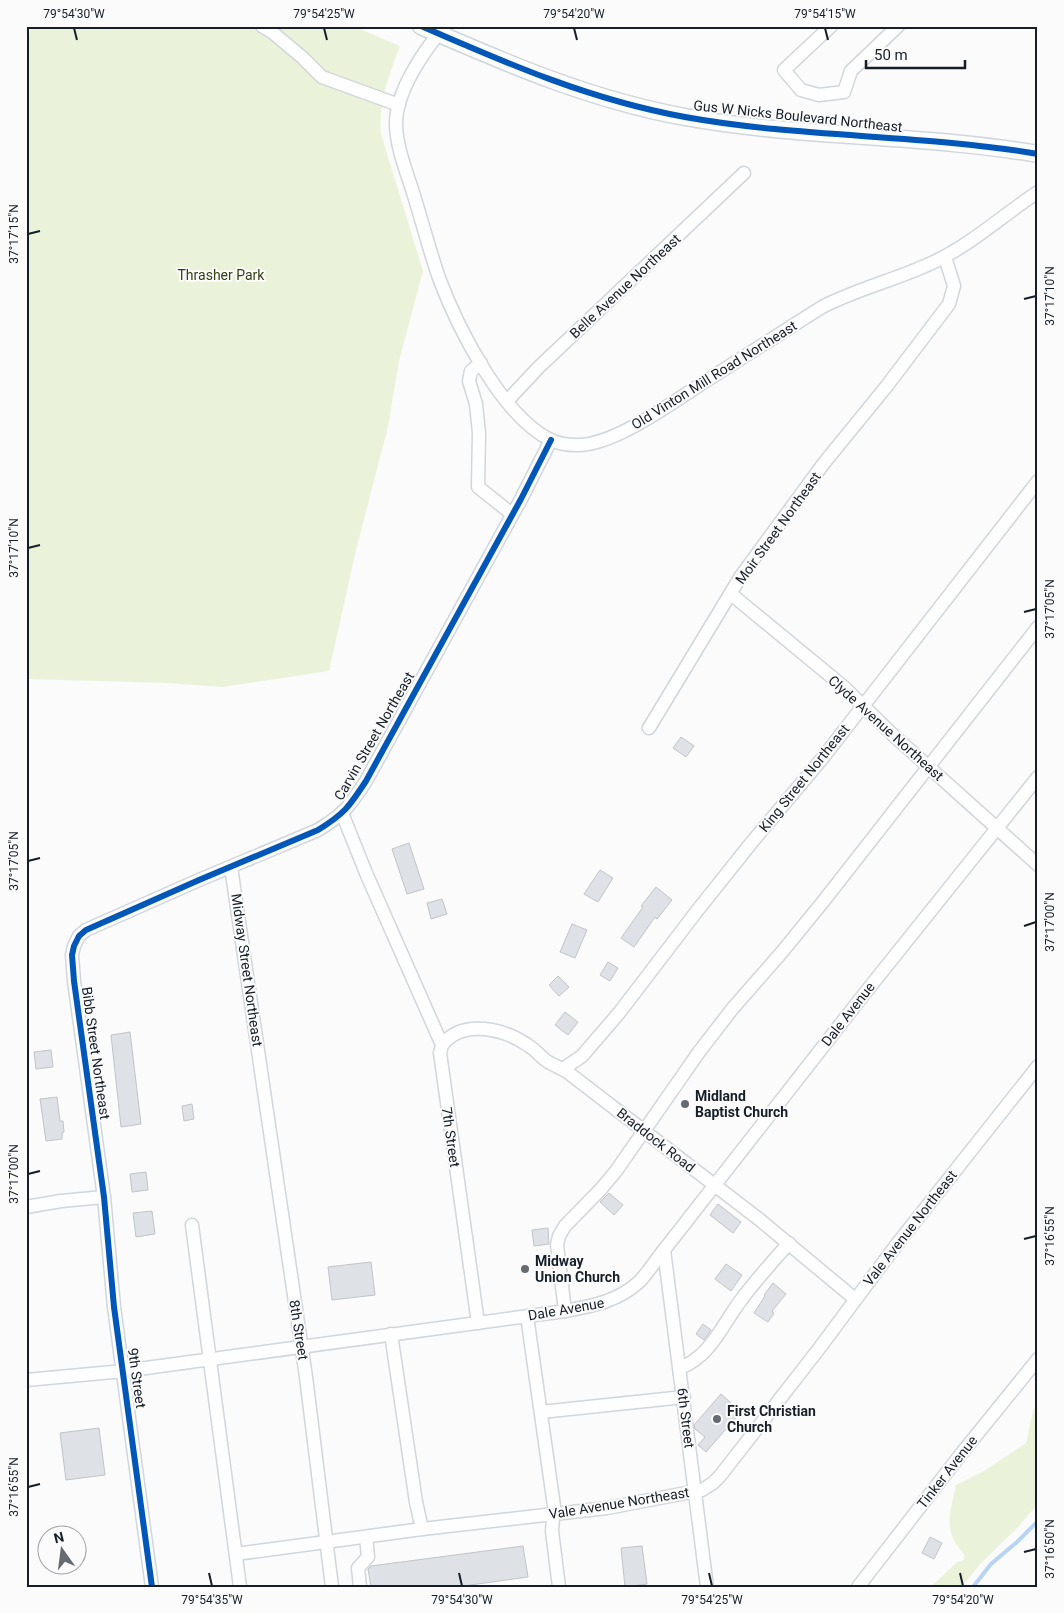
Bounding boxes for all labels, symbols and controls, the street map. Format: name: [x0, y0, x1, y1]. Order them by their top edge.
text: 79°54'30"W: [43, 7, 105, 21]
text: 79°54'25"W: [293, 7, 355, 21]
text: 79°54'20"W: [543, 7, 605, 21]
text: 79°54'15"W: [794, 7, 856, 21]
scale bar: [866, 38, 965, 70]
text: 50 m: [874, 46, 908, 64]
street label: Gus W Nicks Boulevard Northeast: [693, 97, 904, 135]
text: 37°17'15"N: [7, 204, 21, 264]
street label: Belle Avenue Northeast: [566, 230, 684, 341]
text: 37°17'10"N: [1043, 266, 1057, 326]
park label: Thrasher Park: [178, 267, 265, 283]
street label: Old Vinton Mill Road Northeast: [628, 317, 800, 433]
street label: Moir Street Northeast: [732, 469, 824, 587]
text: 37°17'10"N: [7, 518, 21, 578]
text: 37°17'05"N: [1043, 579, 1057, 639]
street label: Carvin Street Northeast: [331, 669, 418, 803]
street label: Clyde Avenue Northeast: [825, 672, 947, 784]
street label: King Street Northeast: [756, 721, 853, 835]
text: 37°17'05"N: [7, 831, 21, 891]
text: 37°17'00"N: [1043, 892, 1057, 952]
street label: Midway Street Northeast: [228, 893, 266, 1048]
street label: Dale Avenue: [818, 979, 878, 1049]
street label: Bibb Street Northeast: [79, 986, 113, 1121]
place label: Midland Baptist Church: [695, 1088, 788, 1120]
marker: Midland Baptist Church: [679, 1098, 691, 1110]
street label: Braddock Road: [614, 1105, 698, 1175]
street label: 7th Street: [439, 1106, 463, 1169]
text: 37°17'00"N: [7, 1144, 21, 1204]
street label: Vale Avenue Northeast: [860, 1167, 960, 1289]
text: 37°16'55"N: [1043, 1206, 1057, 1266]
place label: Midway Union Church: [535, 1253, 620, 1285]
marker: Midway Union Church: [519, 1263, 531, 1275]
street label: Dale Avenue: [527, 1294, 605, 1324]
street label: 8th Street: [286, 1299, 312, 1362]
street label: 9th Street: [125, 1347, 149, 1410]
street label: 6th Street: [674, 1387, 698, 1449]
place label: First Christian Church: [727, 1403, 816, 1435]
marker: First Christian Church: [711, 1413, 723, 1425]
street label: Tinker Avenue: [914, 1432, 980, 1512]
text: 37°16'55"N: [7, 1457, 21, 1517]
street label: Vale Avenue Northeast: [548, 1484, 691, 1522]
text: 37°16'50"N: [1043, 1519, 1057, 1579]
north arrow: [38, 1526, 88, 1576]
text: N: [52, 1528, 66, 1546]
text: 79°54'35"W: [181, 1593, 243, 1607]
text: 79°54'30"W: [431, 1593, 493, 1607]
text: 79°54'25"W: [681, 1593, 743, 1607]
text: 79°54'20"W: [932, 1593, 994, 1607]

